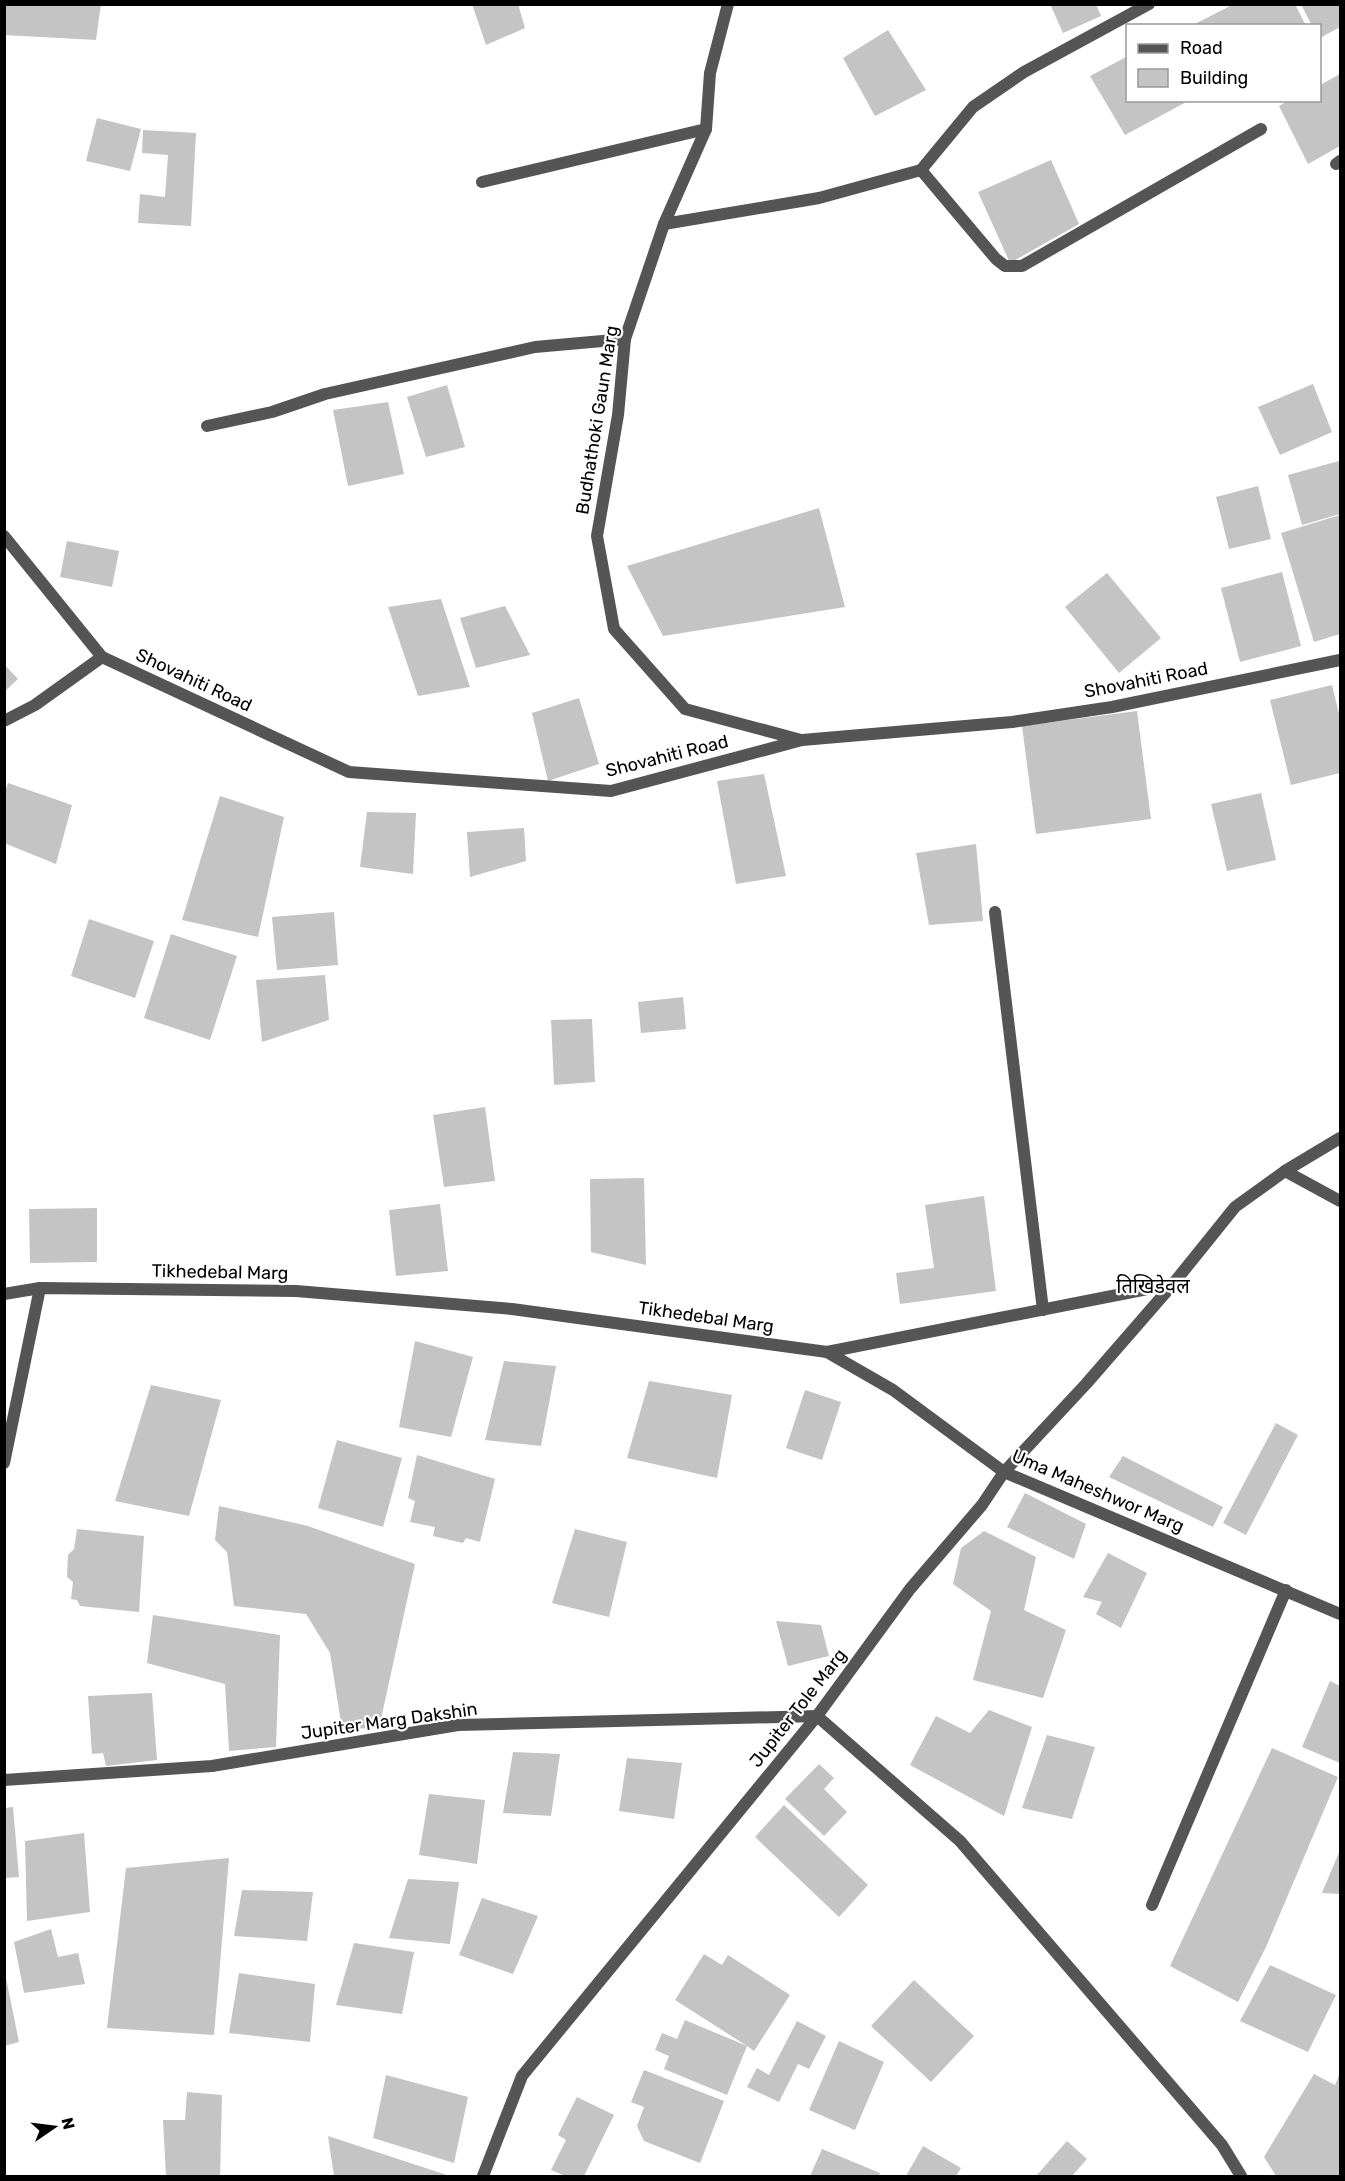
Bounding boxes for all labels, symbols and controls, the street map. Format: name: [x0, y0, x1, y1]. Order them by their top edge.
legend: [1126, 24, 1321, 102]
text: Road: [1180, 37, 1223, 59]
text: Building: [1180, 67, 1248, 89]
street label: Budhathoki Gaun Marg: [571, 324, 623, 516]
street label: Shovahiti Road: [132, 644, 256, 716]
street label: Shovahiti Road: [1082, 657, 1210, 703]
street label: Shovahiti Road: [603, 730, 731, 782]
street label: Tikhedebal Marg: [151, 1260, 289, 1284]
district label: तिखिडेवल: [1116, 1274, 1190, 1298]
street label: Tikhedebal Marg: [637, 1297, 775, 1337]
street label: Uma Maheshwor Marg: [1008, 1445, 1188, 1537]
street label: Jupiter Tole Marg: [745, 1644, 851, 1772]
street label: Jupiter Marg Dakshin: [299, 1698, 479, 1744]
north arrow: [24, 2097, 84, 2157]
text: N: [57, 2116, 79, 2131]

